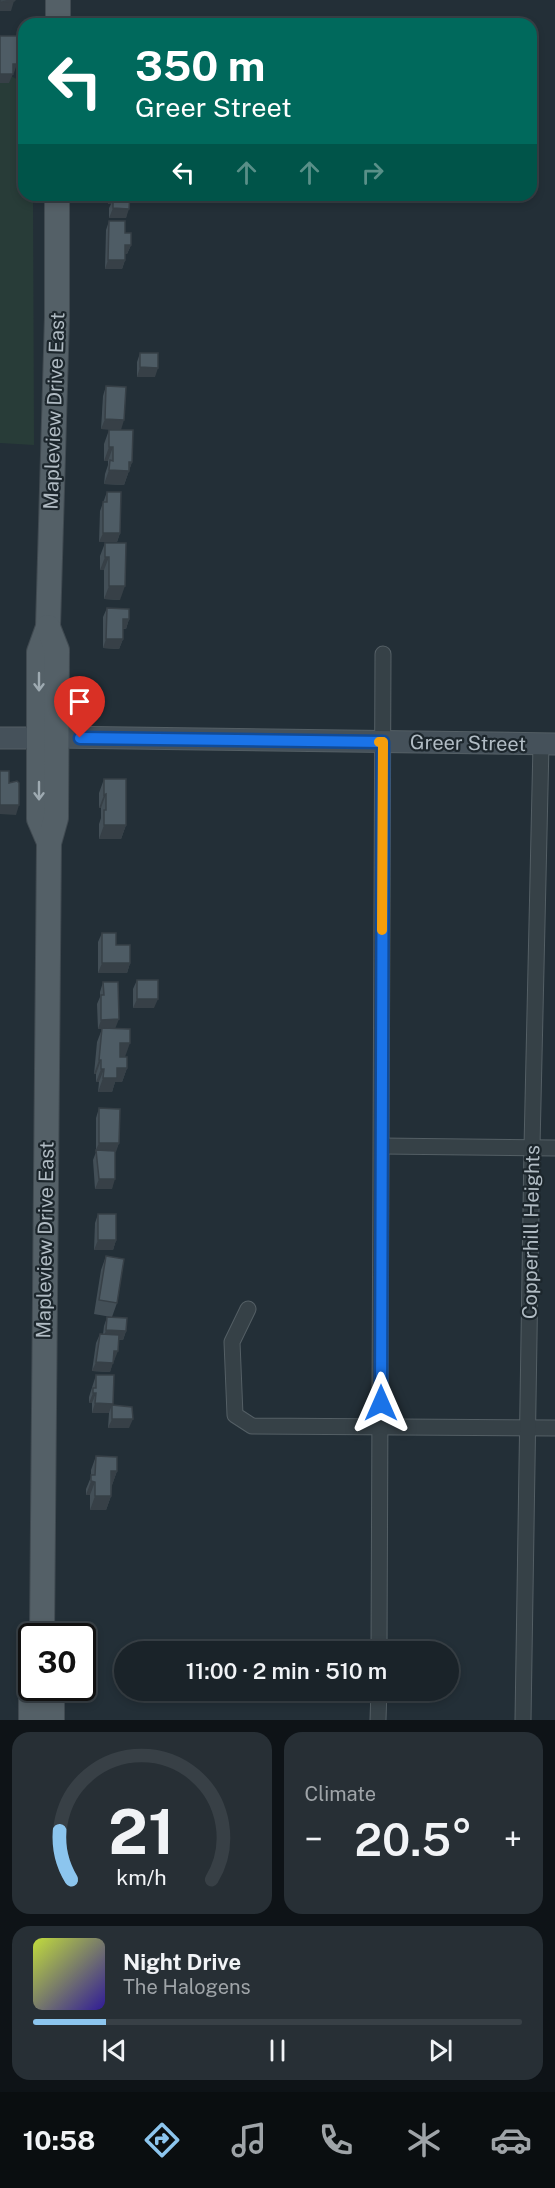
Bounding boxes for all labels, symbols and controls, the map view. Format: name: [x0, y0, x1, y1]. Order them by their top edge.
text: 350 m: [135, 41, 265, 90]
icon: left: [36, 42, 114, 120]
text: Greer Street: [135, 91, 292, 123]
icon: left: [167, 156, 200, 189]
icon: ahead: [230, 156, 263, 189]
icon: ahead: [293, 156, 326, 189]
icon: right: [356, 156, 389, 189]
street label: Mapleview Drive East: [39, 312, 69, 510]
one-way arrow: [33, 671, 45, 691]
pin: [54, 676, 105, 738]
icon: arrive: [63, 685, 96, 718]
street label: Greer Street: [410, 730, 526, 756]
one-way arrow: [33, 781, 45, 801]
street label: Mapleview Drive East: [31, 1141, 59, 1339]
street label: Copperhill Heights: [517, 1145, 545, 1319]
position arrow: [349, 1371, 413, 1435]
speed limit sign: 30: [18, 1623, 96, 1701]
text: 11:00 · 2 min · 510 m: [186, 1658, 387, 1684]
text: Climate: [305, 1782, 376, 1806]
text: 21: [109, 1795, 175, 1868]
text: 20.5°: [354, 1813, 472, 1866]
text: −: [305, 1820, 323, 1858]
text: +: [504, 1820, 522, 1858]
text: km/h: [117, 1865, 167, 1890]
text: Night Drive: [123, 1949, 241, 1975]
text: The Halogens: [123, 1975, 251, 1999]
icon: previous: [98, 2034, 131, 2067]
icon: pause: [261, 2034, 294, 2067]
icon: next: [424, 2034, 457, 2067]
icon: directions: [141, 2119, 183, 2161]
icon: music: [228, 2119, 270, 2161]
icon: phone: [315, 2119, 357, 2161]
icon: climate: [403, 2119, 445, 2161]
icon: car: [490, 2119, 532, 2161]
text: 10:58: [23, 2124, 95, 2156]

